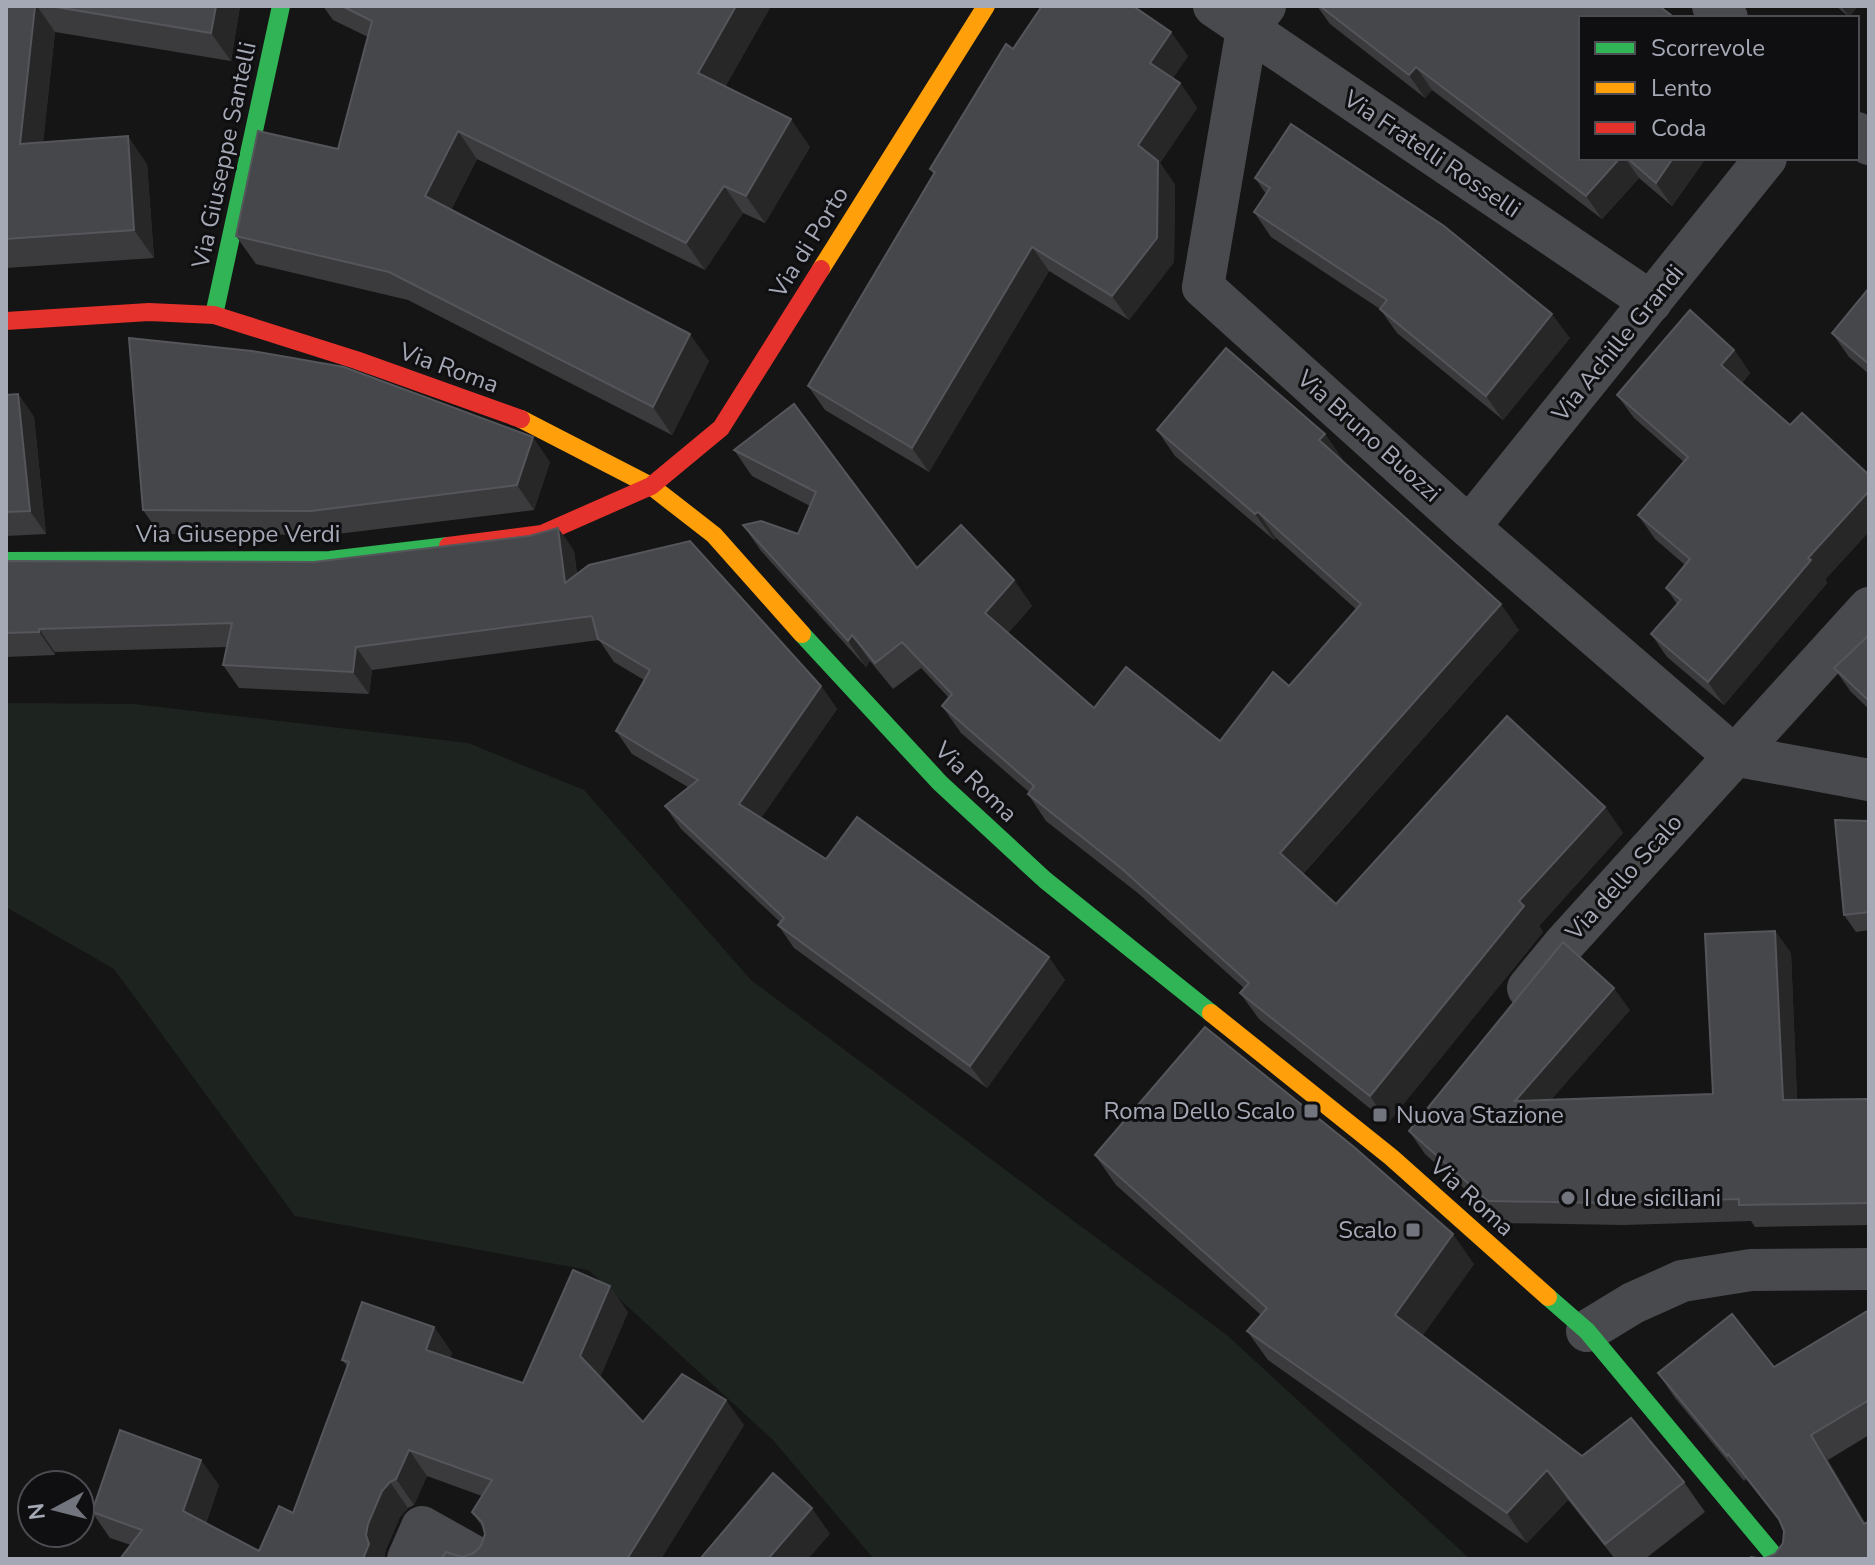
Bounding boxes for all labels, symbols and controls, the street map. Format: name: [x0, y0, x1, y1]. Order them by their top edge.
legend: [1579, 16, 1859, 160]
text: Scorrevole: [1651, 32, 1765, 64]
street label: Via Giuseppe Santelli: [184, 39, 264, 272]
text: Lento: [1651, 72, 1712, 104]
street label: Via Fratelli Rosselli: [1336, 82, 1527, 225]
text: Coda: [1651, 112, 1706, 144]
street label: Via di Porto: [762, 180, 856, 305]
street label: Via Achille Grandi: [1544, 258, 1691, 429]
street label: Via Roma: [394, 335, 503, 401]
street label: Via Bruno Buozzi: [1290, 362, 1448, 509]
street label: Via Giuseppe Verdi: [135, 518, 340, 550]
street label: Via Roma: [927, 734, 1024, 829]
street label: Via dello Scalo: [1558, 807, 1689, 948]
place label: Roma Dello Scalo: [1103, 1095, 1295, 1127]
place label: Nuova Stazione: [1396, 1099, 1564, 1131]
marker: Roma Dello Scalo: [1302, 1102, 1320, 1120]
marker: Nuova Stazione: [1371, 1106, 1389, 1124]
street label: Via Roma: [1422, 1150, 1521, 1243]
place label: I due siciliani: [1584, 1182, 1721, 1214]
marker: I due siciliani: [1559, 1189, 1577, 1207]
place label: Scalo: [1338, 1214, 1397, 1246]
marker: Scalo: [1404, 1221, 1422, 1239]
north arrow: [16, 1469, 96, 1549]
text: N: [21, 1501, 53, 1521]

